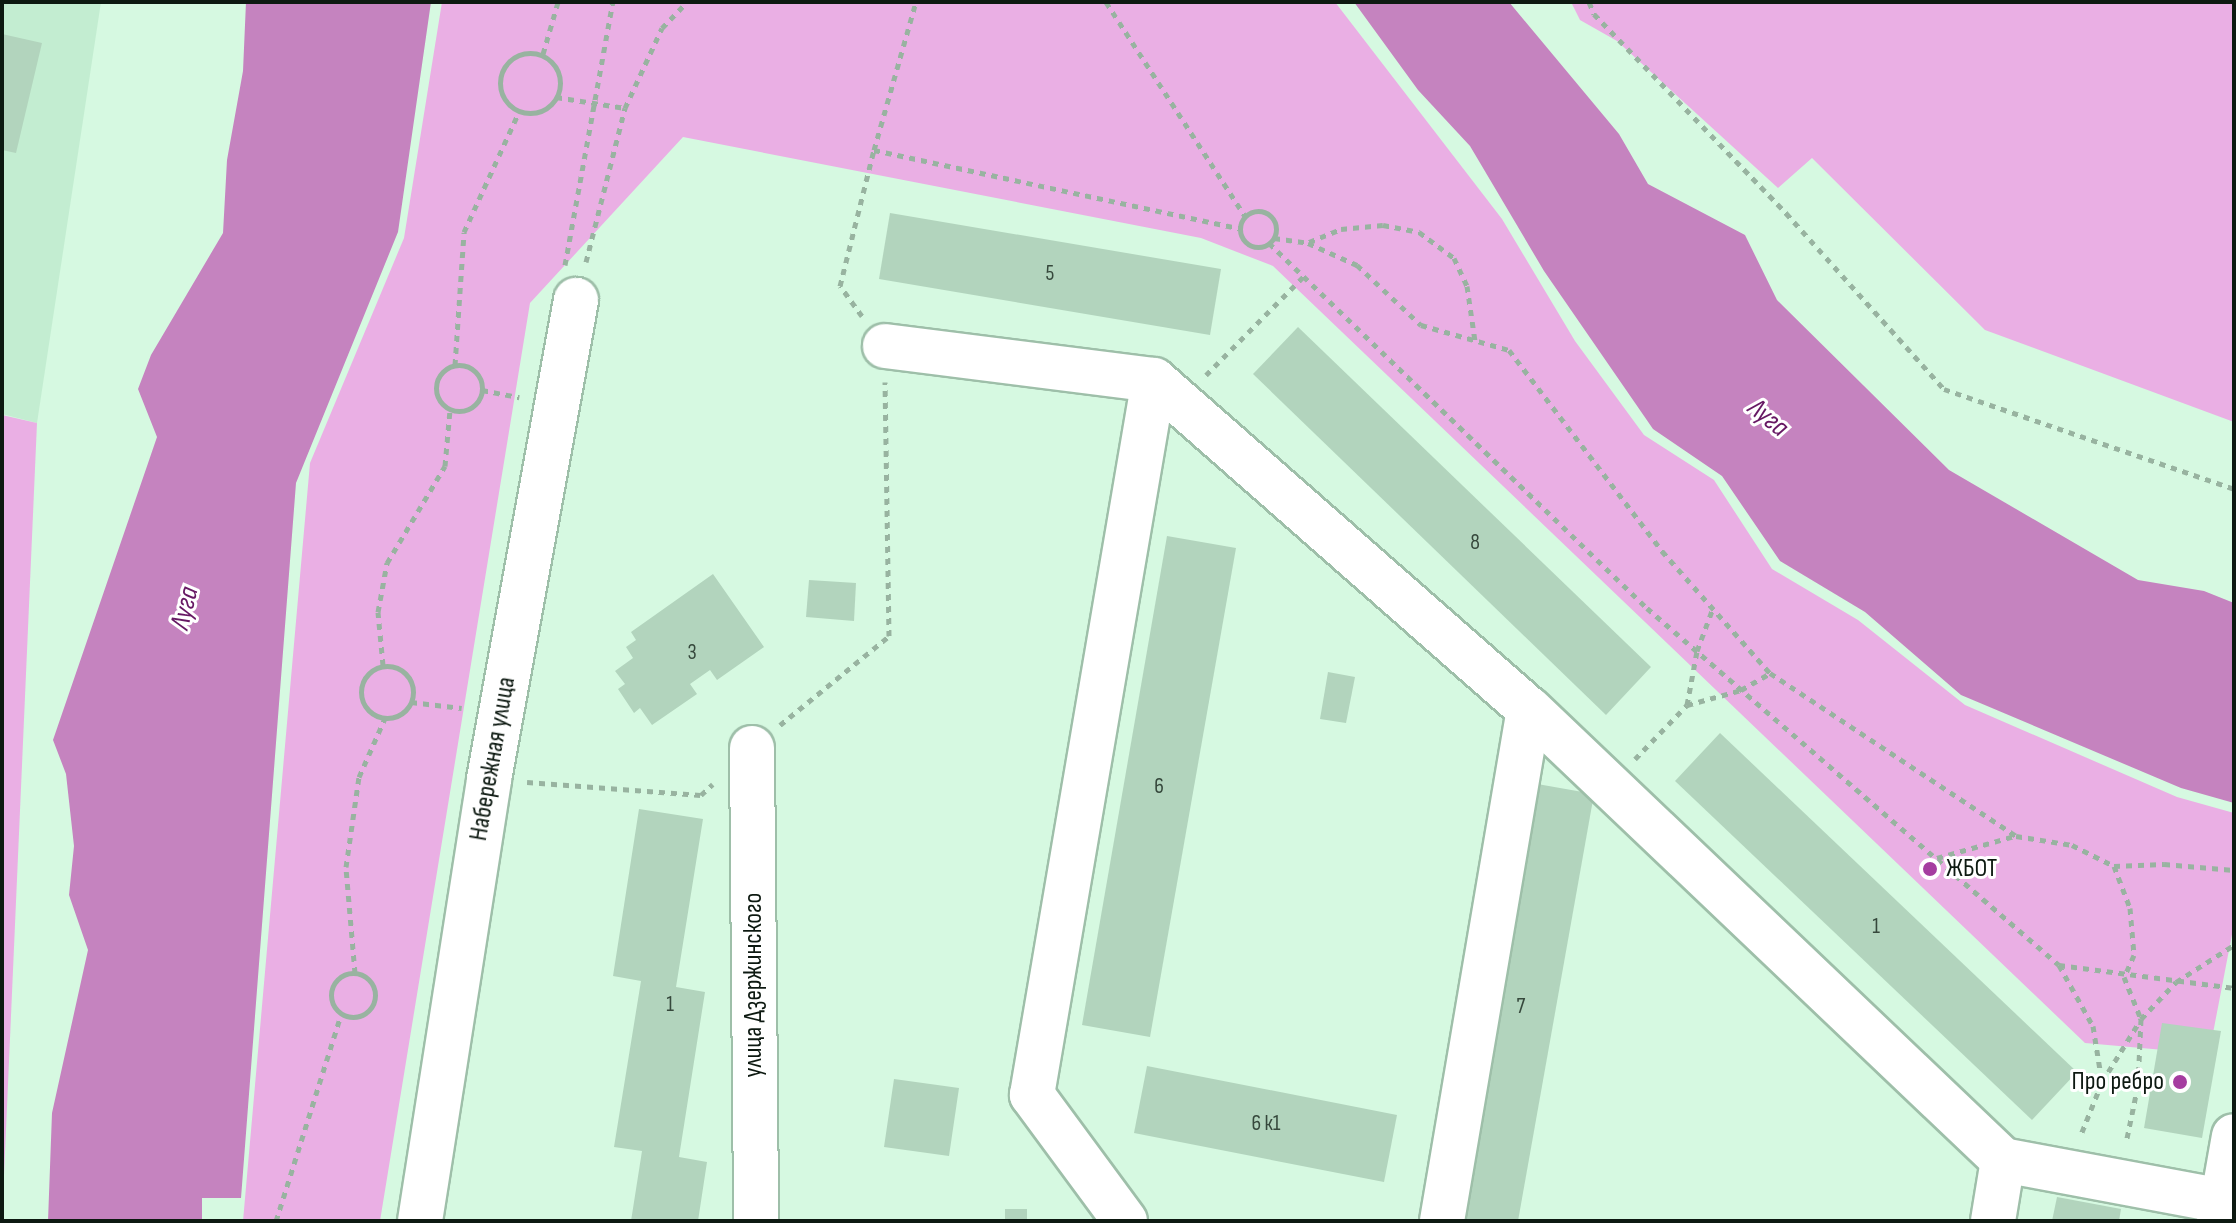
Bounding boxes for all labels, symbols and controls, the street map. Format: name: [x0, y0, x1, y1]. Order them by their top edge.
house number: 5: [1046, 261, 1054, 287]
water label: Луга: [1741, 391, 1795, 445]
house number: 8: [1470, 530, 1480, 556]
water label: Луга: [164, 583, 206, 633]
house number: 3: [687, 640, 697, 666]
street label: Набережная улица: [463, 675, 523, 843]
house number: 6: [1154, 774, 1164, 800]
place label: ЖБОТ: [1946, 853, 1997, 885]
marker: ЖБОТ: [1921, 860, 1939, 878]
street label: улица Дзержинского: [738, 893, 770, 1077]
house number: 1: [1872, 914, 1880, 940]
house number: 1: [666, 992, 674, 1018]
house number: 7: [1517, 994, 1525, 1020]
place label: Про ребро: [2072, 1066, 2164, 1098]
marker: Про ребро: [2171, 1073, 2189, 1091]
house number: 6 к1: [1251, 1111, 1281, 1137]

